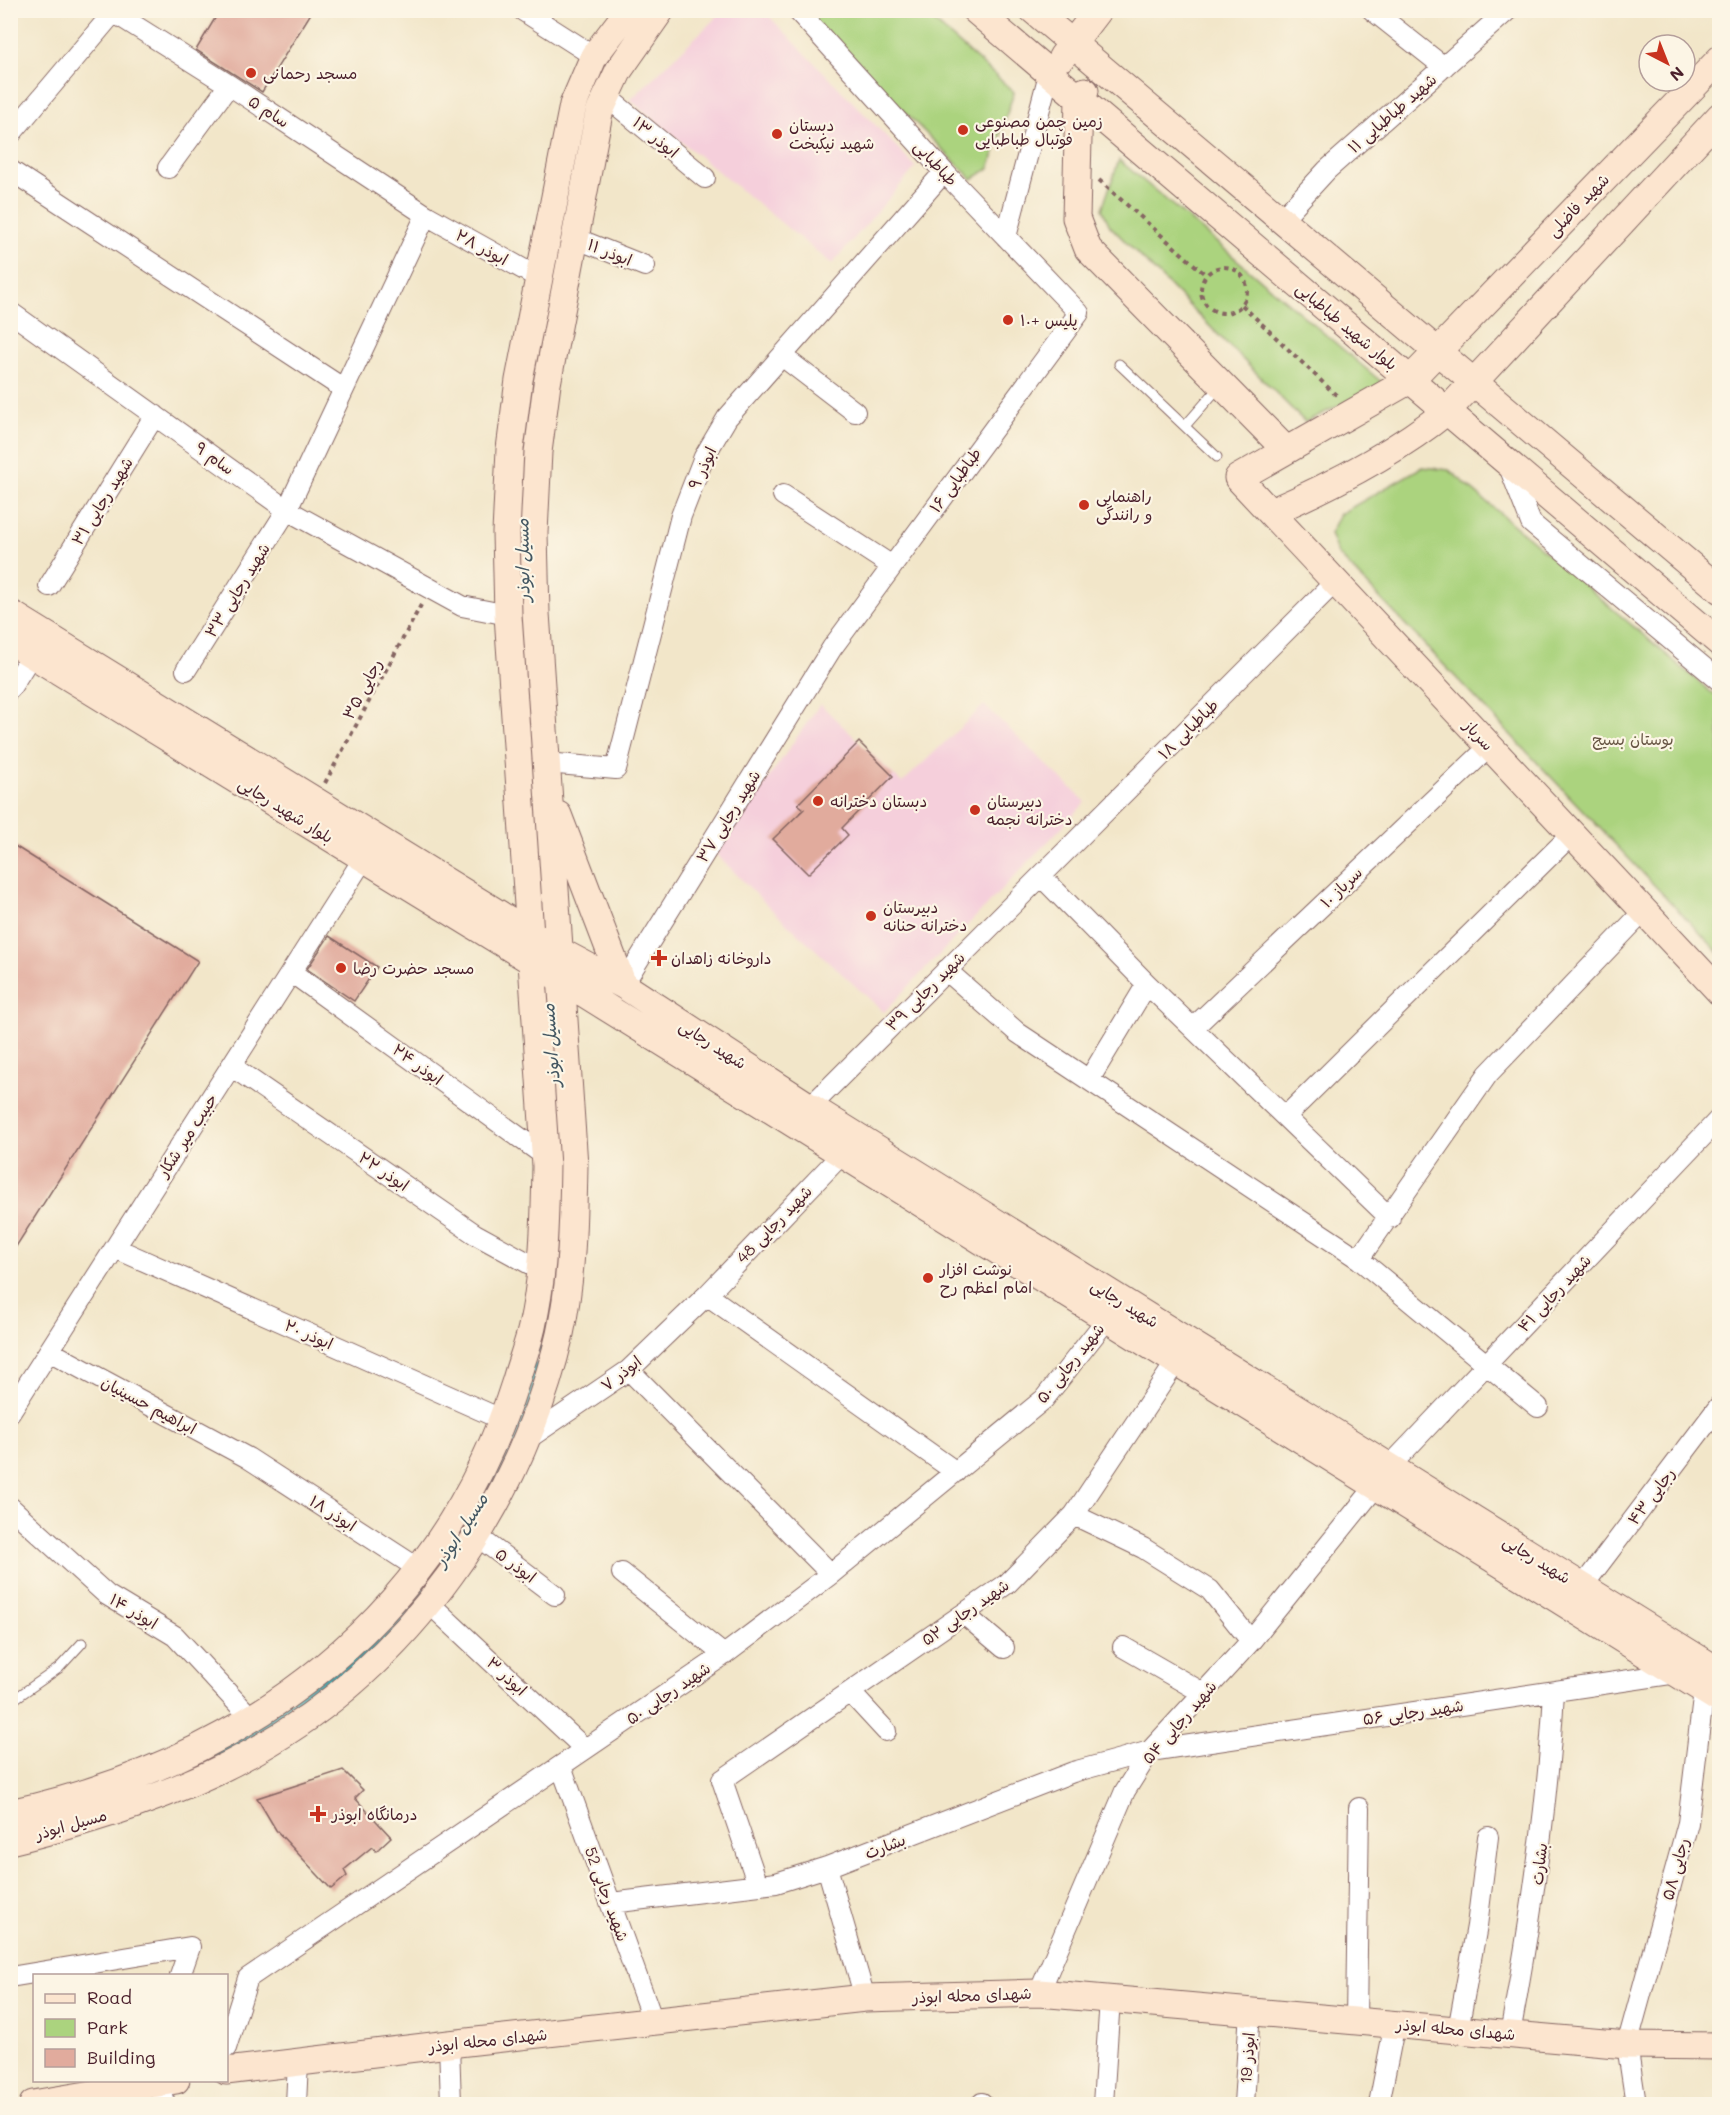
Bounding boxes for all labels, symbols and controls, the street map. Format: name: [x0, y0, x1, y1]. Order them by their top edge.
north arrow: [1637, 33, 1697, 93]
place label: مسجد رحمانی: [263, 62, 357, 84]
text: N: [1666, 63, 1689, 86]
marker: مسجد رحمانی: [244, 66, 258, 80]
street label: شهید طباطبایی ۱۱: [1343, 68, 1441, 158]
street label: سام ۵: [243, 90, 294, 134]
place label: زمین چمن مصنوعی فوتبال طباطبایی: [975, 110, 1103, 150]
street label: ابوذر ۱۳: [628, 111, 684, 163]
place label: دبستان شهید نیکبخت: [789, 114, 874, 153]
marker: زمین چمن مصنوعی فوتبال طباطبایی: [956, 123, 970, 137]
marker: دبستان شهید نیکبخت: [770, 127, 784, 141]
street label: طباطبایی: [909, 135, 963, 191]
street label: شهید فاضلی: [1542, 168, 1614, 242]
street label: ابوذر ۲۸: [452, 224, 512, 270]
street label: ابوذر ۱۱: [584, 233, 636, 271]
street label: بلوار شهید طباطبایی: [1291, 277, 1403, 375]
place label: پلیس +۱۰: [1020, 309, 1078, 331]
marker: پلیس +۱۰: [1001, 313, 1015, 327]
street label: سام ۹: [190, 436, 239, 481]
street label: ابوذر ۹: [683, 443, 721, 493]
street label: طباطبایی ۱۶: [924, 443, 986, 517]
street label: شهید رجایی ۳۱: [66, 453, 138, 549]
place label: راهنمایی و رانندگی: [1096, 485, 1152, 525]
marker: راهنمایی و رانندگی: [1077, 498, 1091, 512]
water label: مسیل ابوذر: [509, 518, 535, 604]
street label: شهید رجایی ۳۳: [199, 539, 275, 641]
street label: رجایی ۳۵: [337, 655, 387, 723]
street label: طباطبایی ۱۸: [1153, 694, 1223, 764]
street label: سرباز: [1459, 713, 1499, 754]
park label: بوستان بسیج: [1592, 728, 1674, 750]
street label: شهید رجایی ۳۷: [691, 765, 765, 867]
street label: بلوار شهید رجایی: [234, 772, 338, 848]
place label: دبستان دخترانه: [830, 790, 927, 811]
place label: دبیرستان دخترانه نجمه: [987, 790, 1073, 829]
marker: دبستان دخترانه: [811, 794, 825, 808]
marker: دبیرستان دخترانه نجمه: [968, 803, 982, 817]
street label: سرباز ۱۰: [1315, 861, 1366, 912]
place label: دبیرستان دخترانه حنانه: [883, 896, 967, 935]
marker: دبیرستان دخترانه حنانه: [864, 909, 878, 923]
street label: شهید رجایی ۳۹: [880, 946, 970, 1036]
place label: داروخانه زاهدان: [671, 947, 771, 969]
marker: داروخانه زاهدان: [652, 951, 666, 965]
place label: مسجد حضرت رضا: [353, 957, 474, 978]
marker: مسجد حضرت رضا: [334, 961, 348, 975]
water label: مسیل ابوذر: [535, 1002, 565, 1089]
street label: شهید رجایی: [675, 1014, 751, 1074]
street label: ابوذر ۲۴: [388, 1038, 448, 1090]
street label: حبیب میر شکار: [151, 1089, 221, 1182]
street label: ابوذر ۲۲: [354, 1146, 414, 1196]
street label: شهید رجایی 48: [731, 1180, 817, 1268]
street label: شهید رجایی ۴۱: [1512, 1249, 1596, 1337]
place label: نوشت افزار امام اعظم رح: [938, 1258, 1032, 1300]
marker: نوشت افزار امام اعظم رح: [921, 1271, 935, 1285]
street label: شهید رجایی: [1087, 1274, 1163, 1332]
street label: ابوذر ۲۰: [281, 1314, 337, 1354]
street label: شهید رجایی ۵۰: [1031, 1318, 1109, 1408]
street label: ابوذر ۷: [596, 1350, 646, 1396]
street label: ابراهیم حسینیان: [97, 1371, 200, 1441]
street label: رجایی ۴۳: [1622, 1463, 1680, 1529]
water label: مسیل ابوذر: [426, 1488, 493, 1572]
street label: ابوذر ۱۸: [305, 1490, 361, 1536]
street label: شهید رجایی: [1499, 1530, 1575, 1588]
street label: ابوذر ۵: [491, 1542, 541, 1588]
street label: شهید رجایی ۵۲: [917, 1574, 1013, 1650]
street label: ابوذر ۱۴: [106, 1588, 162, 1634]
street label: ابوذر ۳: [482, 1652, 532, 1700]
street label: شهید رجایی ۵۰: [622, 1657, 714, 1729]
street label: شهید رجایی ۵۴: [1137, 1676, 1221, 1768]
street label: شهید رجایی ۵۶: [1361, 1694, 1465, 1730]
street label: مسیل ابوذر: [31, 1803, 109, 1845]
place label: درمانگاه ابوذر: [330, 1803, 418, 1825]
marker: درمانگاه ابوذر: [309, 1805, 327, 1823]
street label: بشارت: [861, 1828, 908, 1863]
street label: رجایی ۵۸: [1656, 1835, 1694, 1903]
street label: بشارت: [1526, 1842, 1552, 1886]
street label: شهید رجایی 52: [580, 1844, 634, 1944]
legend: [33, 1974, 228, 2082]
street label: شهدای محله ابوذر: [910, 1982, 1032, 2008]
text: Road: [87, 1985, 132, 2009]
street label: شهدای محله ابوذر: [1394, 2013, 1516, 2045]
text: Park: [87, 2015, 128, 2039]
street label: شهدای محله ابوذر: [426, 2023, 548, 2057]
street label: ابوذر 19: [1234, 2032, 1260, 2084]
text: Building: [87, 2045, 155, 2069]

